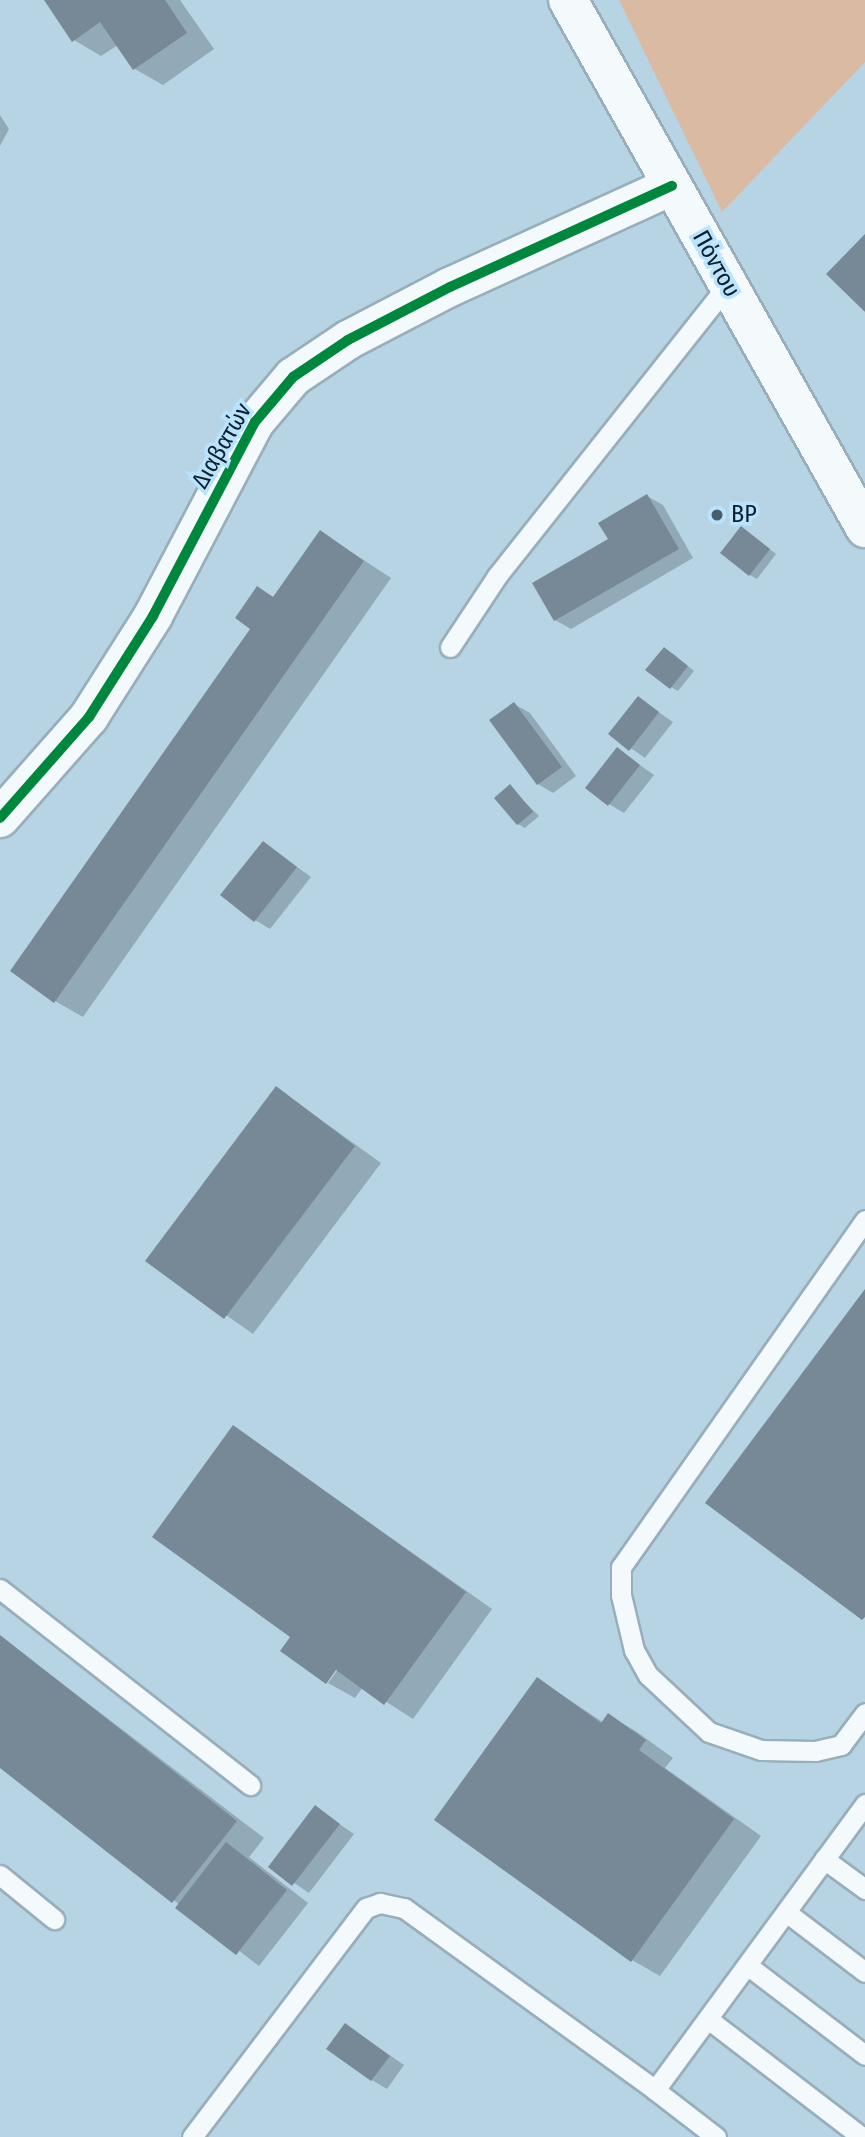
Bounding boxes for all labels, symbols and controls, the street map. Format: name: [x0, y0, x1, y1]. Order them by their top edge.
street label: Πόντου: [686, 226, 746, 302]
street label: Διαβατών: [186, 398, 258, 494]
place label: BP: [731, 501, 757, 529]
marker: BP: [709, 507, 725, 523]

